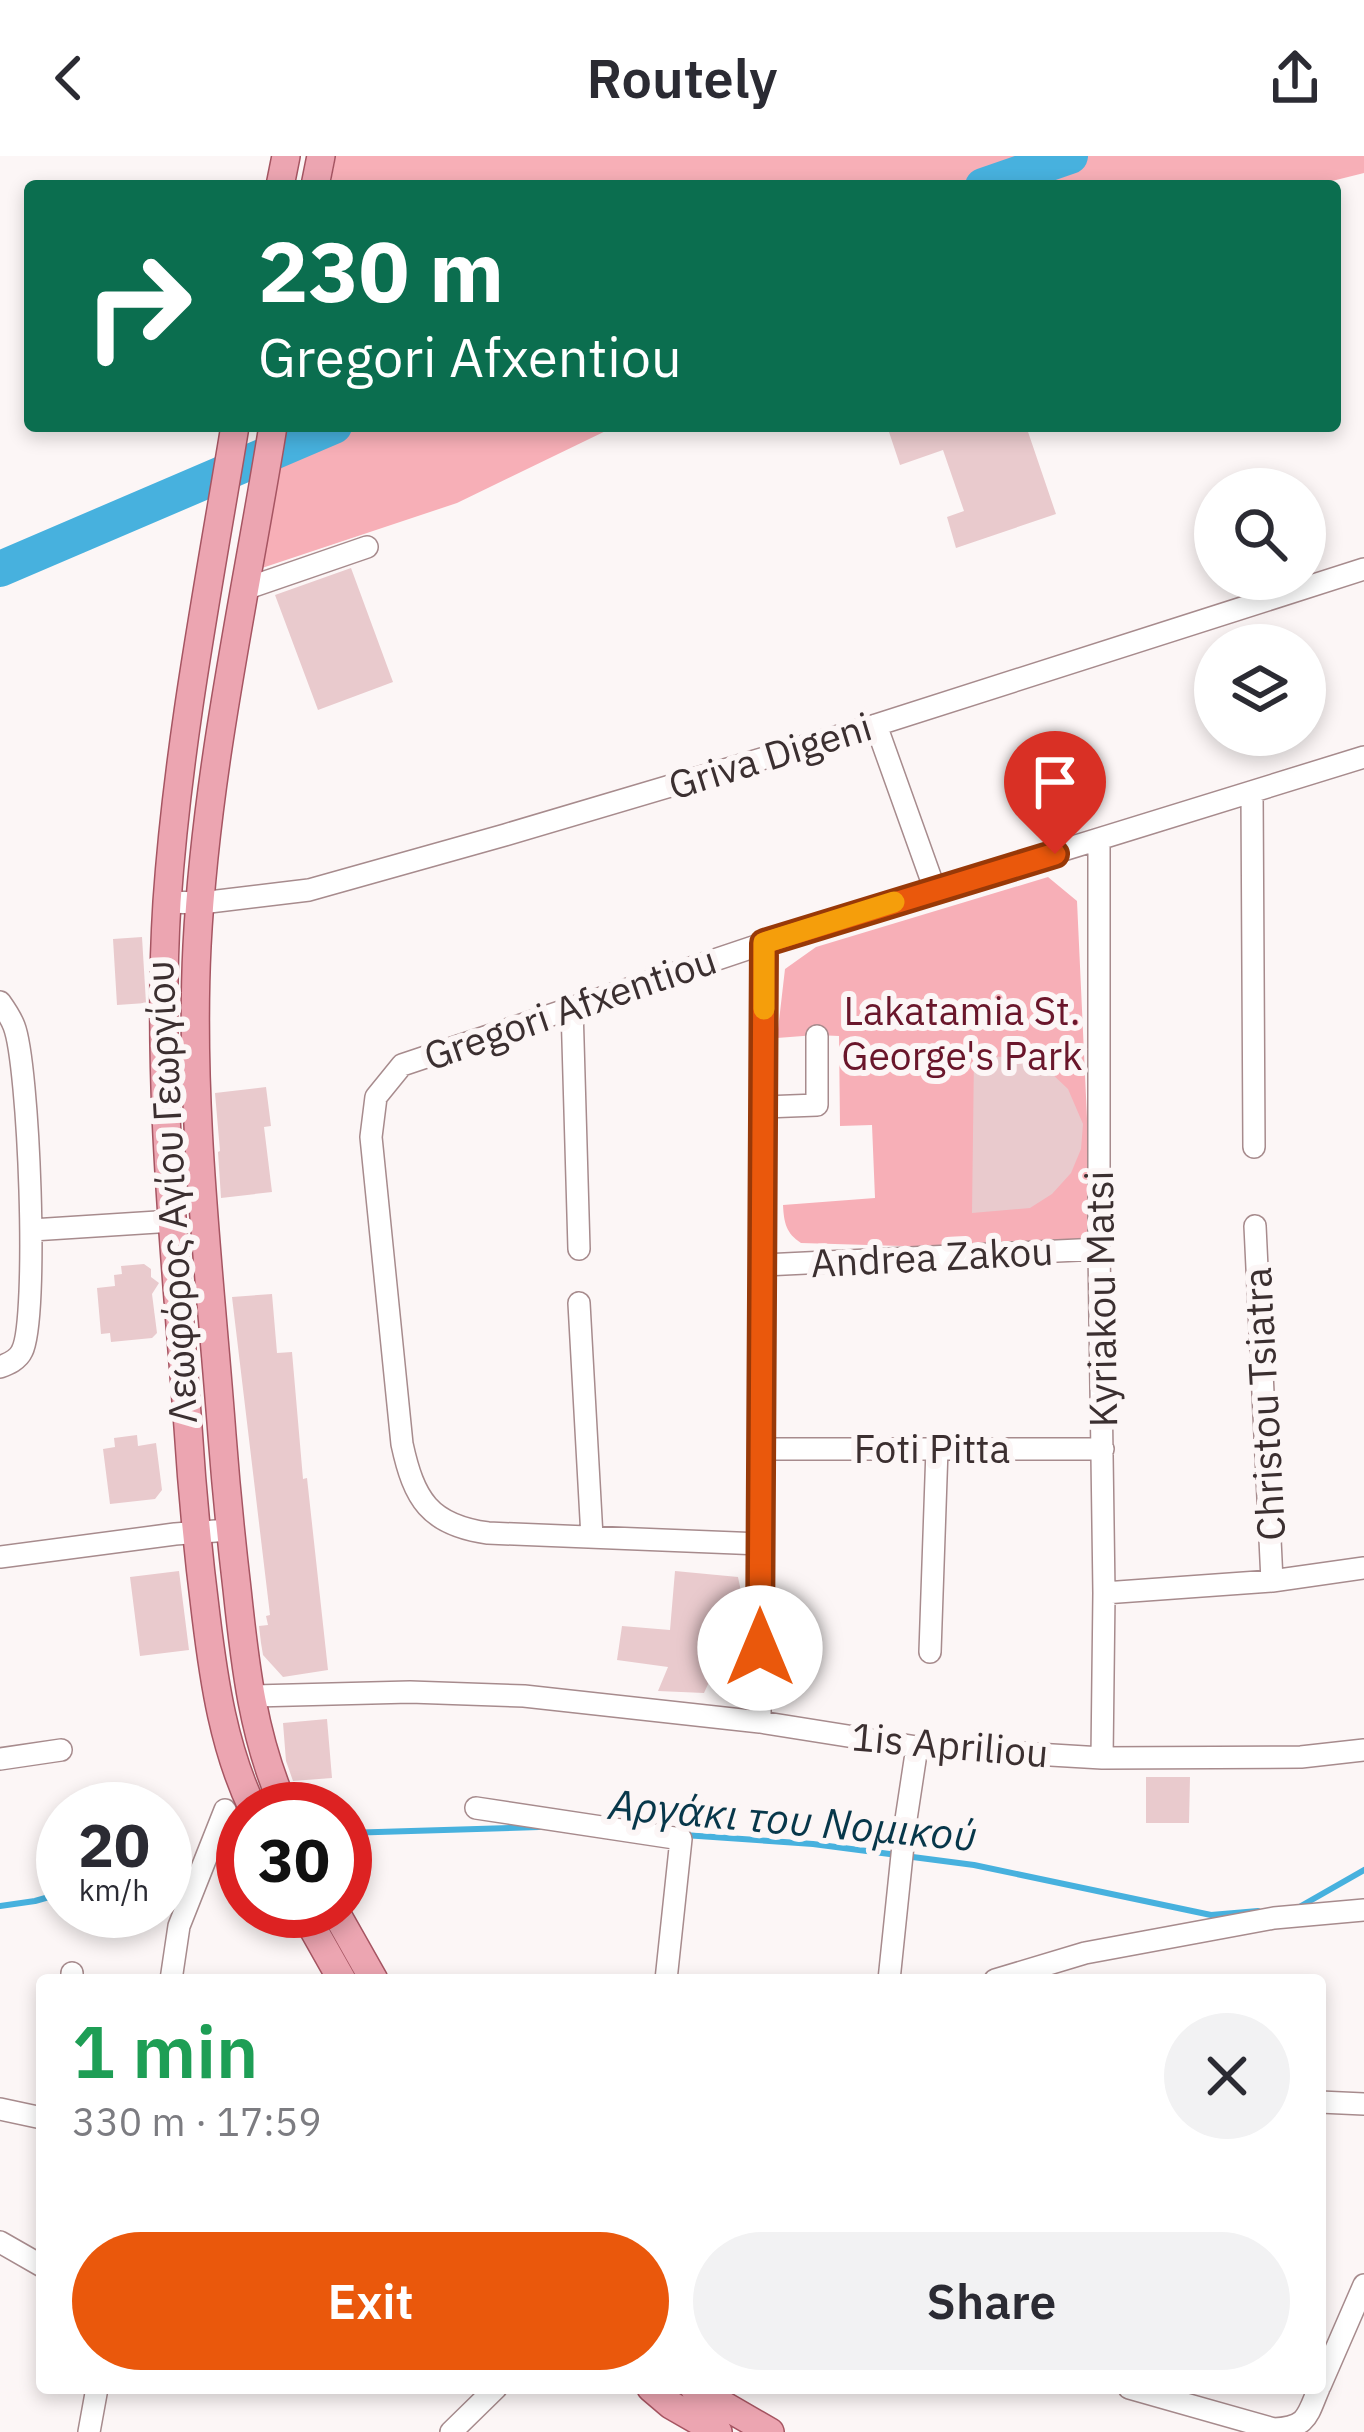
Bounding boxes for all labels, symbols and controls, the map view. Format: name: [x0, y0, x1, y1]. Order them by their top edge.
text: Routely: [586, 43, 778, 113]
icon: back: [36, 45, 102, 111]
icon: share: [1262, 45, 1328, 111]
text: 230 m: [258, 216, 504, 325]
icon: right: [60, 228, 216, 384]
text: Gregori Afxentiou: [258, 322, 682, 392]
map controls: [1194, 468, 1326, 756]
button: search: [1194, 468, 1326, 600]
button: layers: [1194, 624, 1326, 756]
street label: Griva Digeni: [662, 700, 878, 811]
pin: [1004, 731, 1106, 854]
icon: arrive: [1022, 749, 1088, 815]
street label: Gregori Afxentiou: [417, 934, 723, 1081]
street label: Λεωφόρος Αγίου Γεωργίου: [133, 959, 208, 1425]
park label: Lakatamia St. George's Park: [841, 985, 1083, 1081]
street label: Kyriakou Matsi: [1073, 1170, 1128, 1428]
street label: Andrea Zakou: [809, 1225, 1054, 1288]
street label: Christou Tsiatra: [1231, 1266, 1296, 1542]
street label: Foti Pitta: [854, 1423, 1010, 1474]
position arrow: [697, 1585, 823, 1711]
street label: 1is Apriliou: [850, 1710, 1051, 1779]
water label: Αργάκι του Νομικού: [605, 1776, 979, 1863]
speed limit sign: 30: [216, 1782, 372, 1938]
text: 20: [78, 1805, 150, 1884]
text: km/h: [79, 1870, 149, 1909]
text: 1 min: [72, 2004, 258, 2098]
button: close: [1164, 2013, 1290, 2139]
text: 330 m · 17:59: [72, 2096, 322, 2147]
button: Exit: [72, 2232, 669, 2370]
button: Share: [693, 2232, 1290, 2370]

